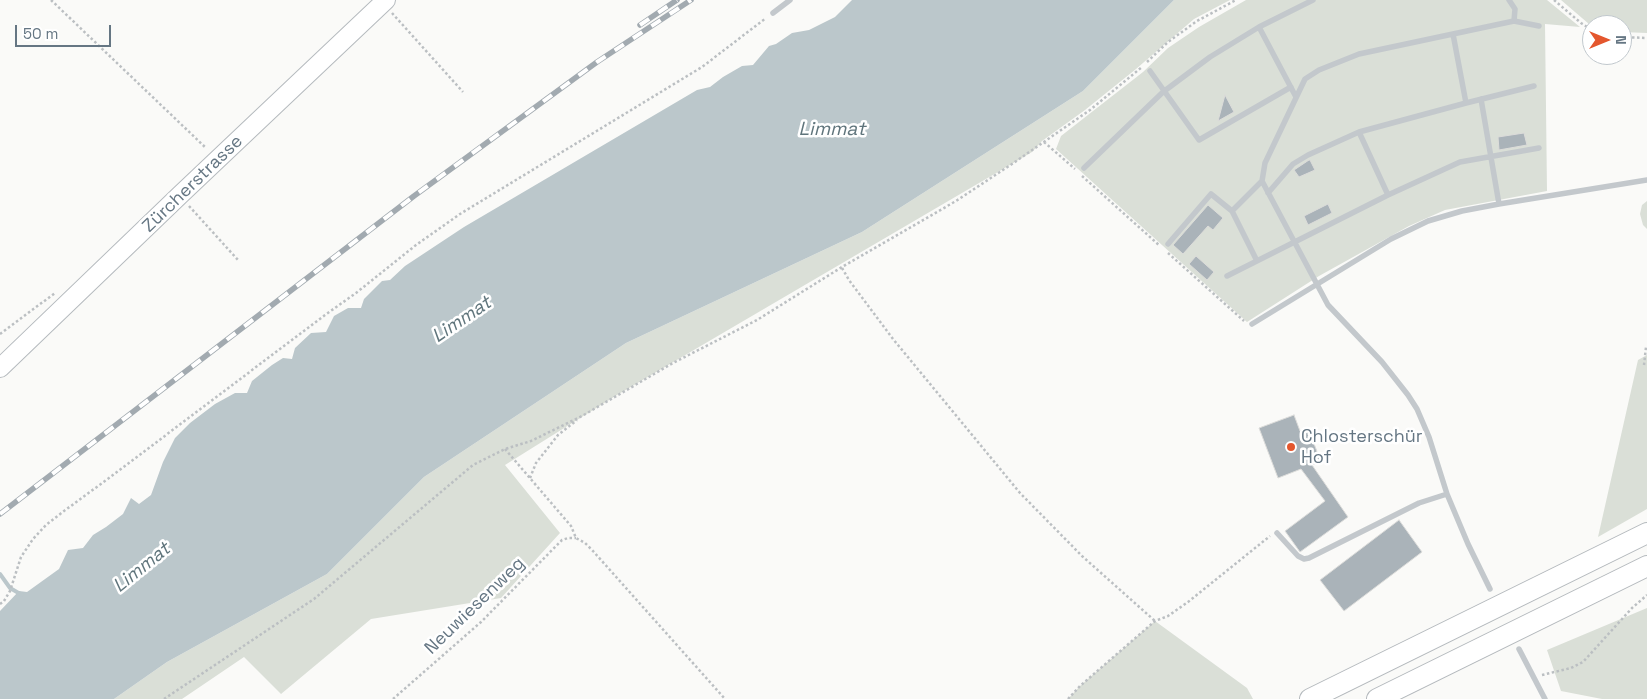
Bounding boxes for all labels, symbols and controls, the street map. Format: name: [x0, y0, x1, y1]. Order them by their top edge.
scale bar: [18, 15, 114, 47]
north arrow: [1582, 15, 1632, 65]
text: 50 m: [23, 24, 58, 43]
text: N: [1612, 35, 1630, 45]
water label: Limmat: [799, 119, 865, 141]
street label: Zürcherstrasse: [138, 131, 248, 237]
water label: Limmat: [428, 292, 496, 348]
place label: Chlosterschür Hof: [1301, 426, 1423, 468]
marker: Chlosterschür Hof: [1285, 441, 1297, 453]
water label: Limmat: [109, 538, 175, 598]
street label: Neuwiesenweg: [421, 553, 529, 659]

